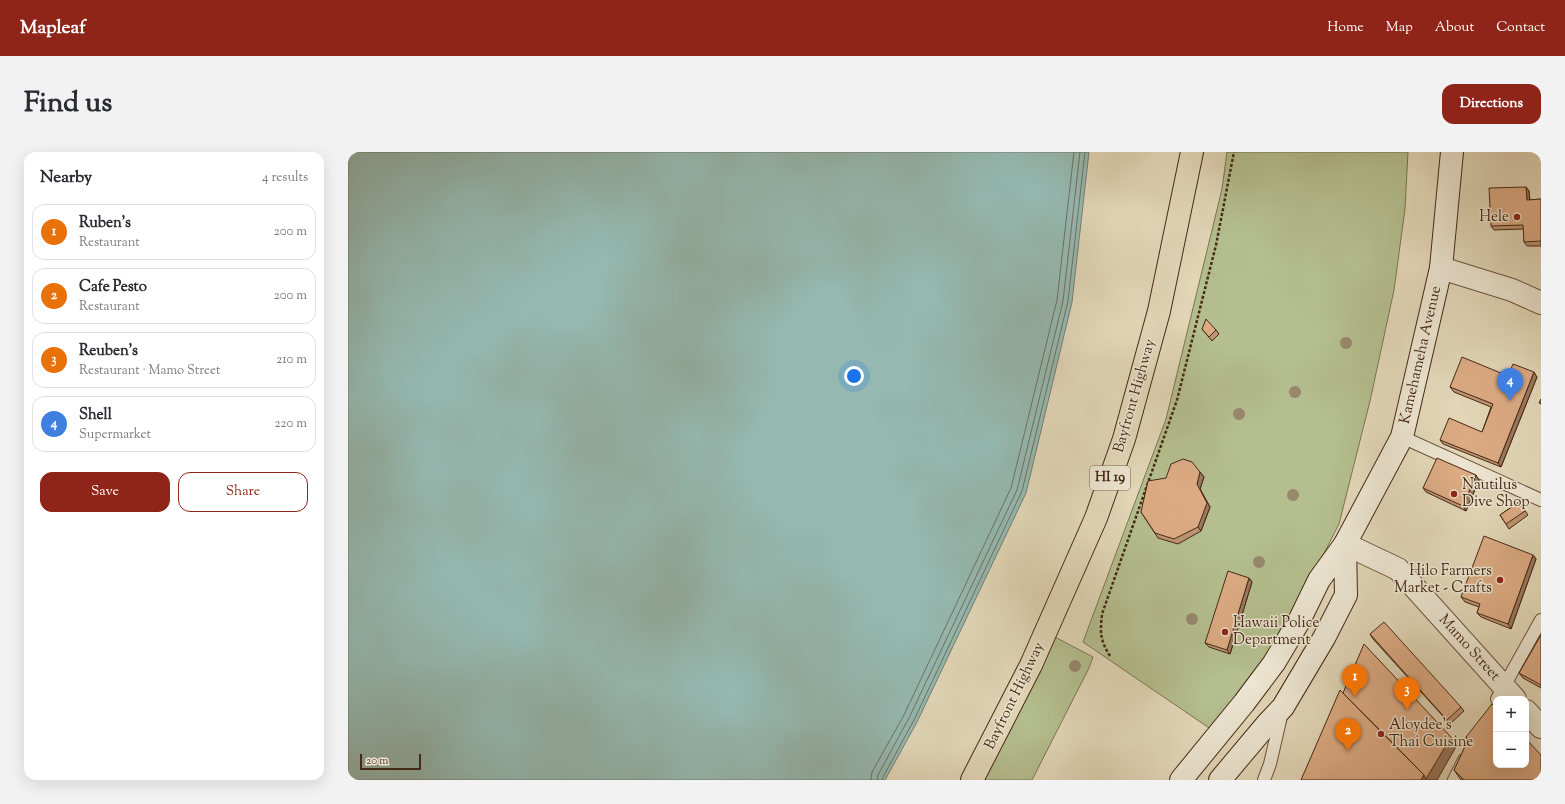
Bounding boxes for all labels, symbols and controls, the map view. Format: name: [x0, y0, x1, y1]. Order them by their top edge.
text: Mapleaf: [20, 15, 86, 42]
text: Home: [1327, 18, 1364, 38]
text: Map: [1386, 18, 1413, 38]
text: About: [1435, 18, 1474, 38]
text: Contact: [1496, 18, 1545, 38]
text: Find us: [24, 84, 112, 124]
button: Directions: [1442, 84, 1541, 124]
text: Nearby: [40, 166, 92, 190]
text: 4 results: [262, 169, 308, 187]
place label: Hele: [1479, 207, 1509, 228]
marker: Hele: [1512, 212, 1522, 222]
text: Ruben’s: [79, 213, 131, 234]
text: 1: [52, 223, 56, 241]
text: 200 m: [274, 223, 307, 241]
text: Restaurant: [79, 234, 140, 252]
text: Cafe Pesto: [79, 277, 147, 298]
street label: Kamehameha Avenue: [1395, 284, 1447, 426]
text: 2: [51, 287, 57, 305]
text: 200 m: [274, 287, 307, 305]
text: Restaurant: [79, 298, 140, 316]
street label: Bayfront Highway: [1109, 336, 1161, 455]
text: Reuben's: [79, 341, 138, 362]
text: 3: [51, 351, 57, 369]
text: 210 m: [276, 351, 307, 369]
text: Restaurant · Mamo Street: [79, 362, 221, 380]
your location: [844, 366, 864, 386]
pin: 4: [1497, 368, 1523, 401]
text: Shell: [79, 405, 112, 426]
text: 4: [51, 415, 57, 433]
text: 220 m: [274, 415, 307, 433]
text: Supermarket: [79, 426, 151, 444]
road number: HI 19: [1090, 466, 1130, 490]
button: Save: [40, 472, 170, 512]
button: Share: [178, 472, 308, 512]
place label: Nautilus Dive Shop: [1462, 475, 1530, 513]
marker: Nautilus Dive Shop: [1449, 489, 1459, 499]
place label: Hilo Farmers Market - Crafts: [1394, 561, 1492, 599]
marker: Hilo Farmers Market - Crafts: [1495, 575, 1505, 585]
street label: Mamo Street: [1433, 610, 1505, 686]
place label: Hawaii Police Department: [1233, 613, 1320, 651]
marker: Hawaii Police Department: [1220, 627, 1230, 637]
street label: Bayfront Highway: [980, 638, 1050, 753]
pin: 1: [1342, 664, 1368, 697]
pin: 3: [1394, 677, 1420, 710]
map controls: [1493, 696, 1529, 768]
button: +: [1493, 696, 1529, 732]
place label: Aloydee's Thai Cuisine: [1389, 715, 1473, 753]
pin: 2: [1335, 718, 1361, 751]
marker: Aloydee's Thai Cuisine: [1376, 729, 1386, 739]
button: −: [1493, 732, 1529, 768]
scale bar: [360, 752, 421, 771]
text: 20 m: [366, 753, 388, 769]

